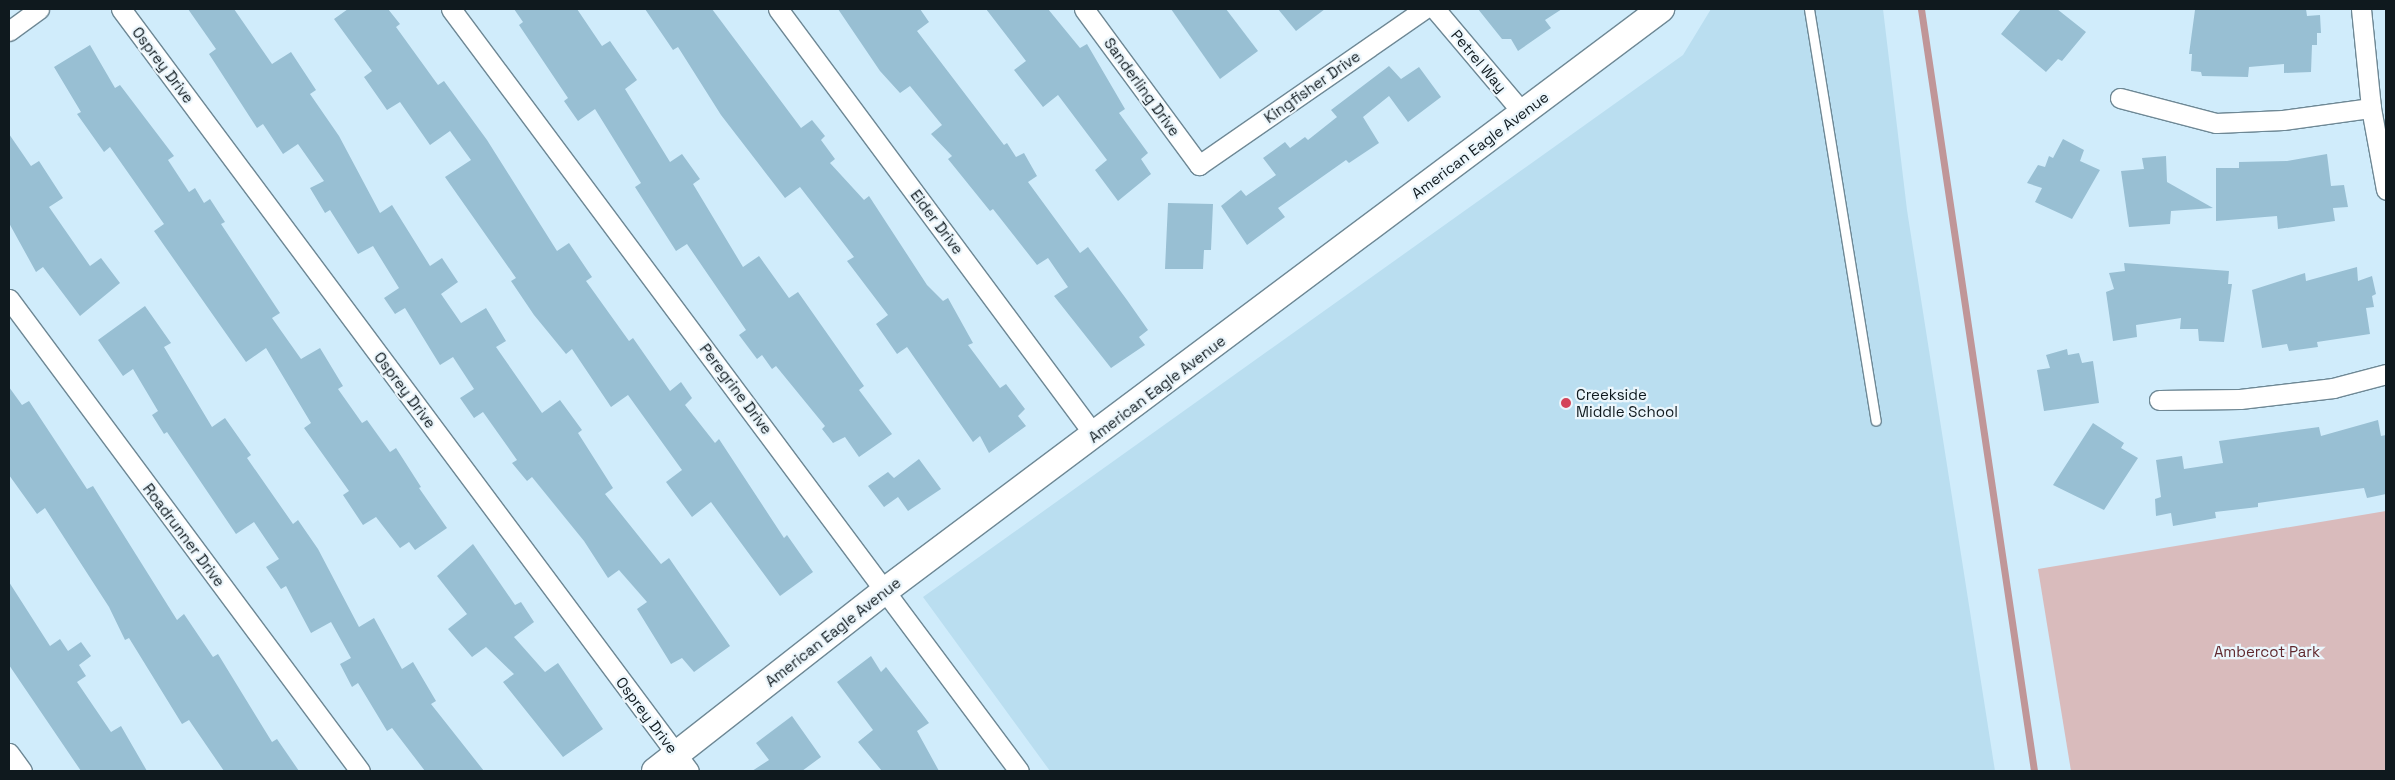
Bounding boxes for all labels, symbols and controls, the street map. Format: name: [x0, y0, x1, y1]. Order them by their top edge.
street label: Osprey Drive: [128, 23, 198, 107]
street label: Petrel Way: [1447, 26, 1511, 96]
street label: Sanderling Drive: [1100, 34, 1184, 140]
street label: Kingfisher Drive: [1261, 47, 1363, 127]
street label: American Eagle Avenue: [1408, 88, 1552, 202]
street label: Eider Drive: [907, 186, 967, 258]
street label: American Eagle Avenue: [1085, 332, 1229, 446]
street label: Peregrine Drive: [696, 340, 776, 438]
street label: Osprey Drive: [370, 348, 440, 432]
place label: Creekside Middle School: [1576, 385, 1678, 420]
marker: Creekside Middle School: [1560, 397, 1572, 409]
street label: Roadrunner Drive: [139, 480, 229, 590]
street label: American Eagle Avenue: [762, 573, 904, 691]
park label: Ambercot Park: [2214, 643, 2320, 661]
street label: Osprey Drive: [612, 673, 682, 757]

